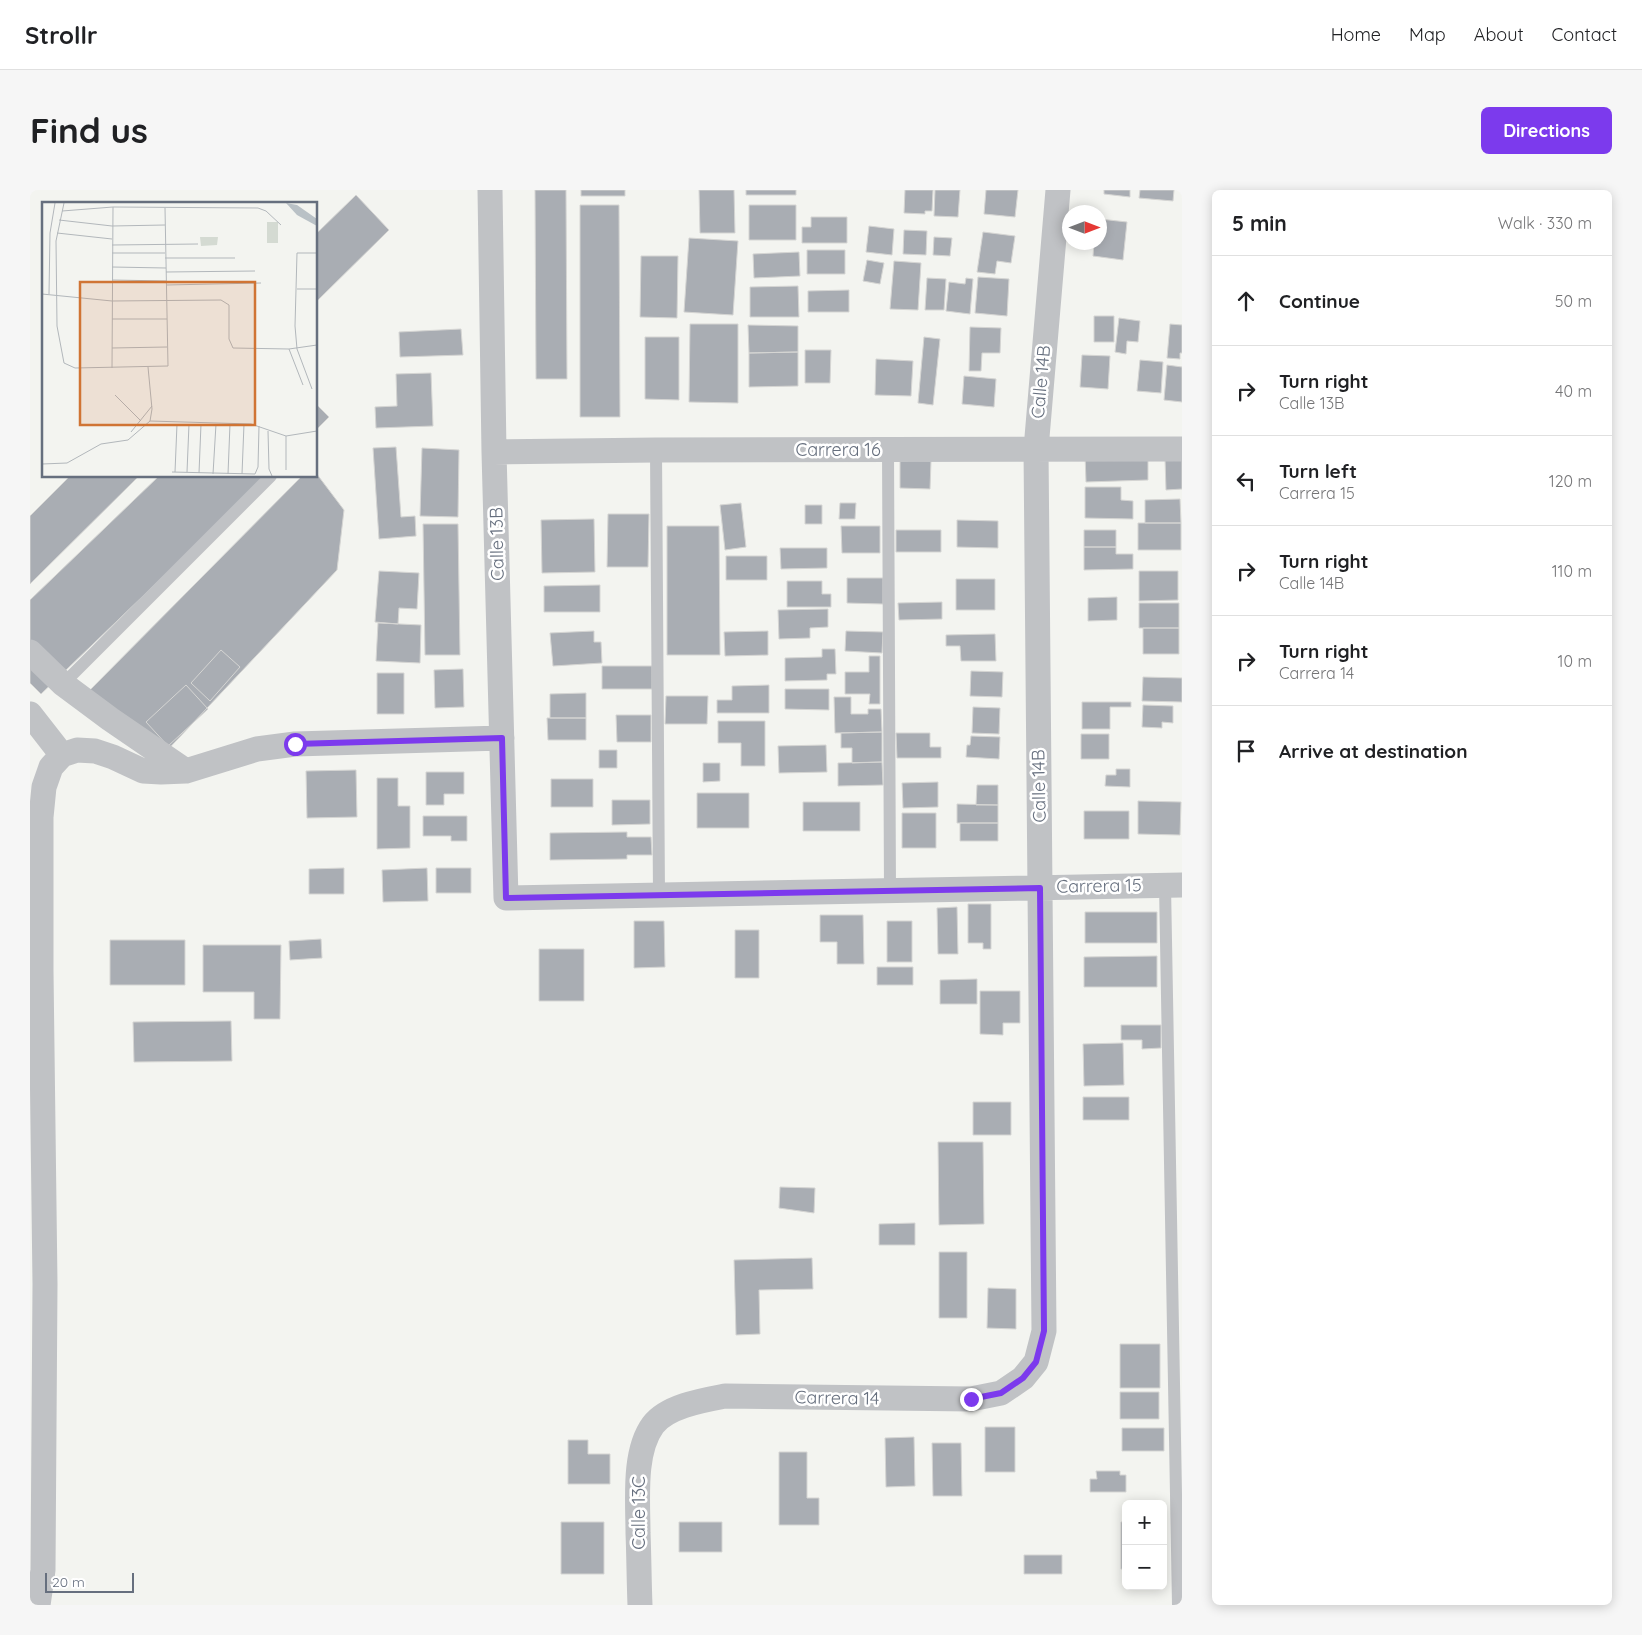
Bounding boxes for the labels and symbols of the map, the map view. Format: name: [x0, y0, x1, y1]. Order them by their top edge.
inset map: [42, 202, 318, 478]
north arrow: [1062, 205, 1107, 250]
street label: Calle 14B: [1026, 344, 1055, 420]
street label: Carrera 16: [795, 438, 881, 461]
street label: Calle 13B: [484, 507, 509, 581]
route start: [284, 733, 307, 756]
street label: Calle 14B: [1026, 749, 1051, 823]
street label: Carrera 15: [1056, 873, 1142, 898]
street label: Carrera 14: [794, 1385, 880, 1410]
route end: [960, 1388, 983, 1411]
street label: Calle 13C: [627, 1476, 650, 1550]
scale bar: [45, 1570, 134, 1593]

